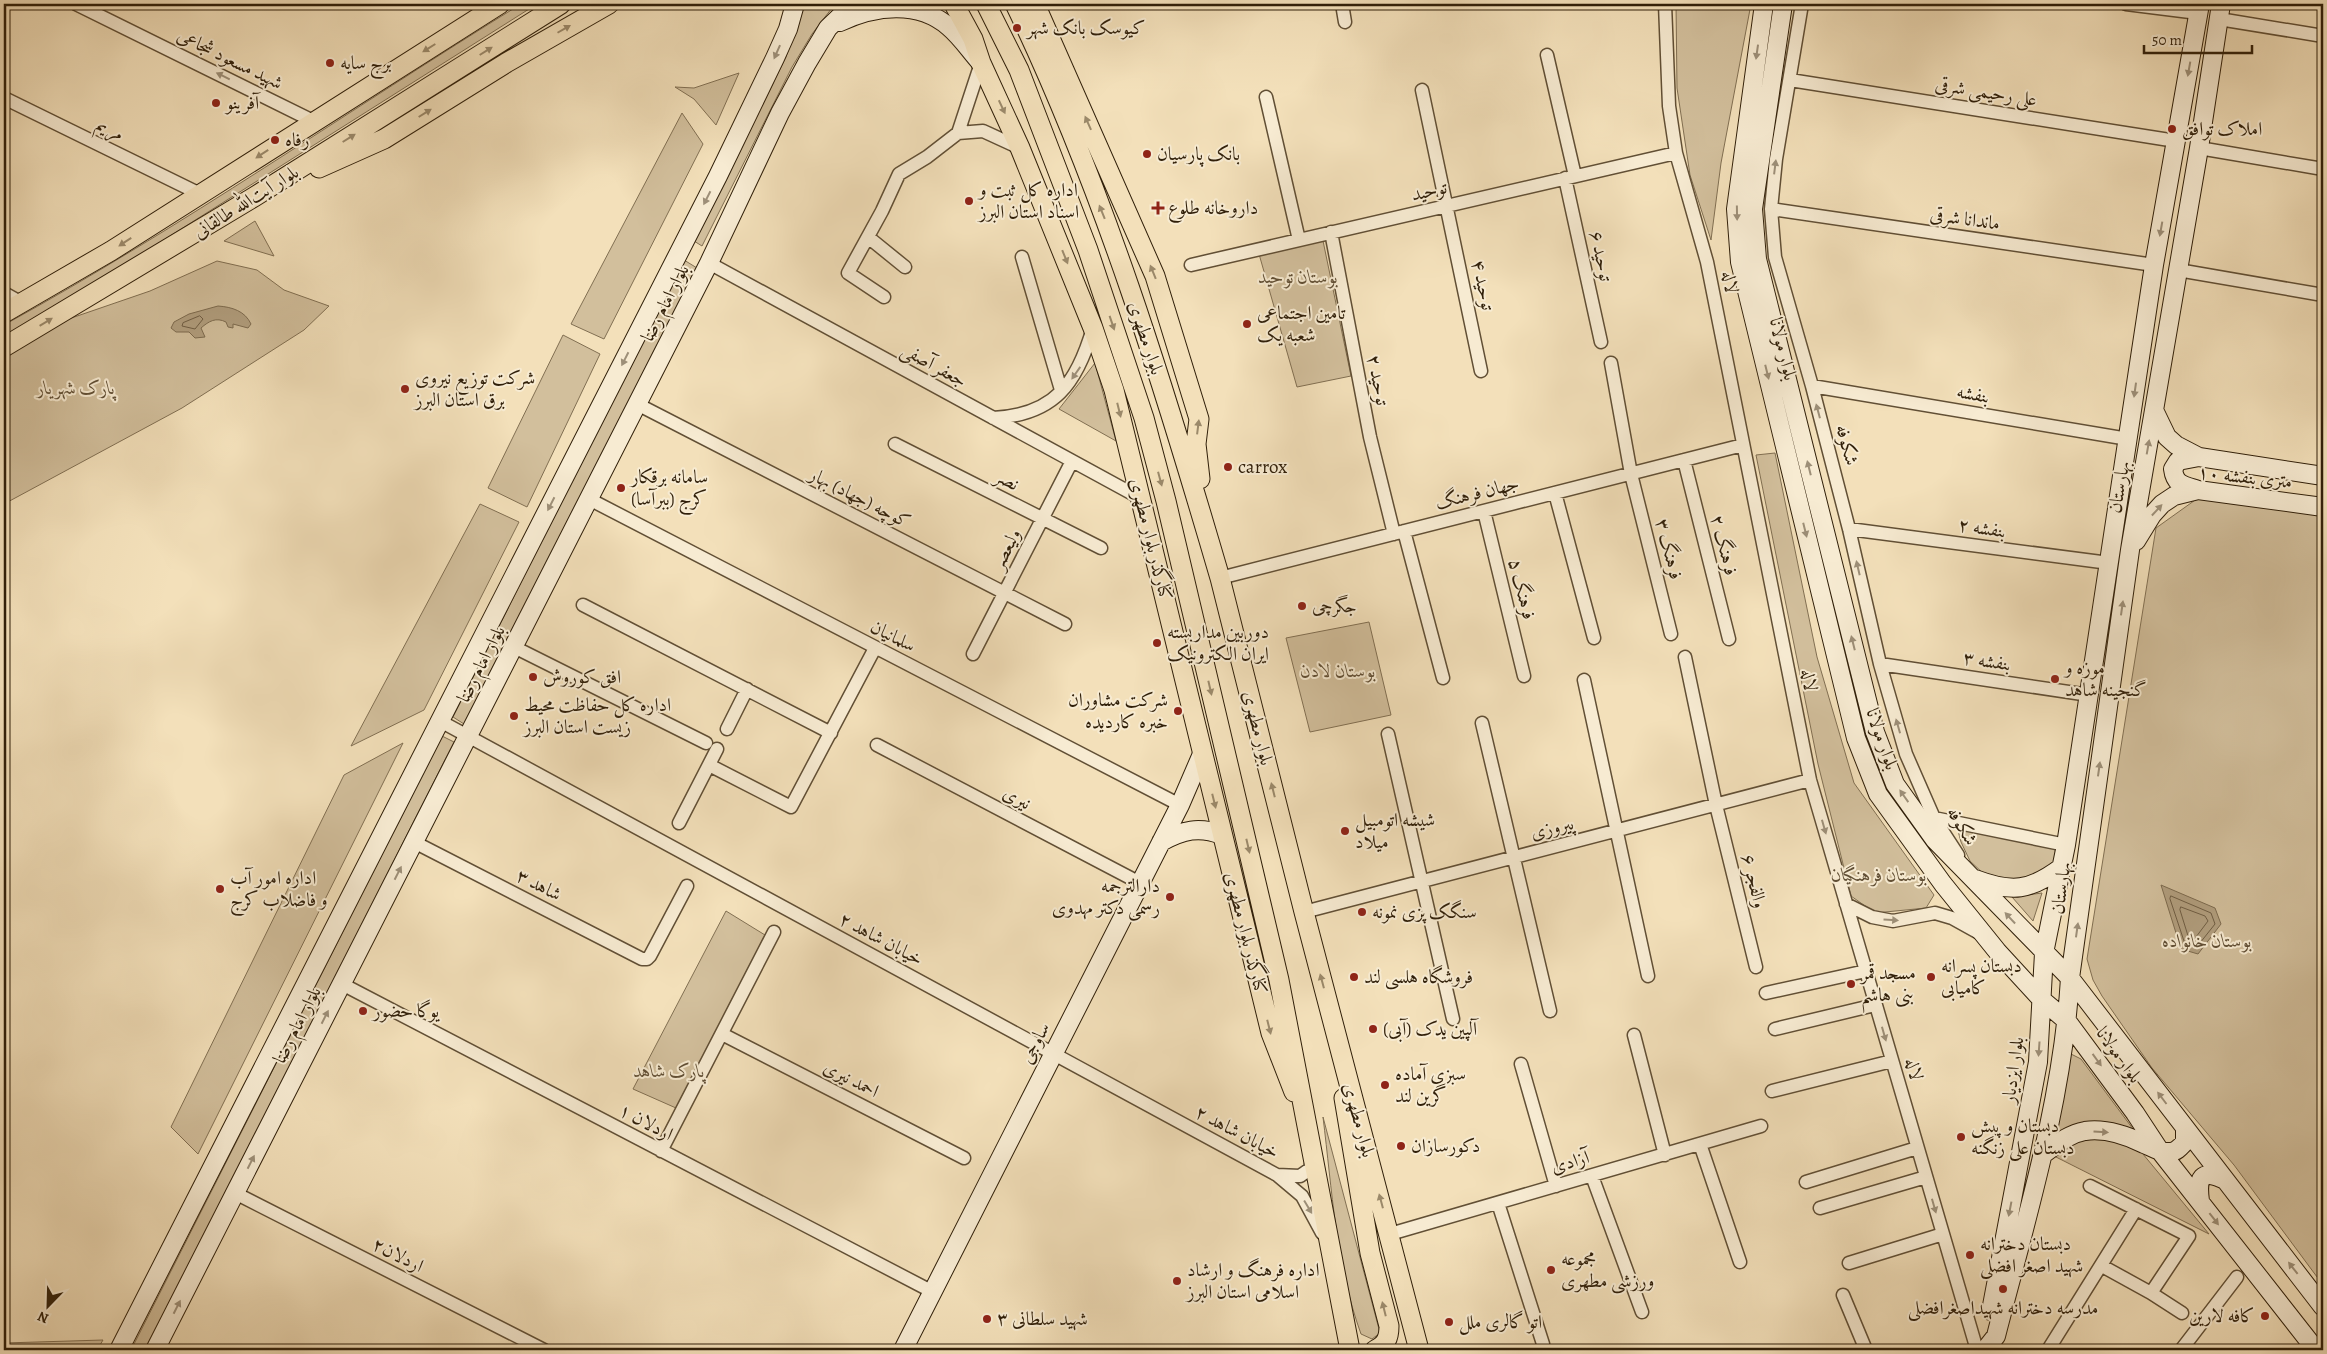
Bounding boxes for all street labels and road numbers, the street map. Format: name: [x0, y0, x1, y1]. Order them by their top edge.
street label: شهید مسعود شجاعی: [173, 22, 287, 96]
street label: علی رحیمی شرقی: [1933, 71, 2039, 114]
street label: مریم: [90, 111, 129, 150]
street label: بلوار آیت‌الله طالقانی: [187, 157, 304, 245]
street label: توحید: [1408, 174, 1450, 208]
street label: ماندانا شرقی: [1928, 201, 2002, 237]
street label: توحید ۶: [1583, 228, 1619, 284]
street label: توحید ۴: [1465, 257, 1501, 313]
street label: بلوار امام رضا: [634, 260, 698, 347]
street label: لاله: [1715, 268, 1745, 296]
street label: بلوار مطهری: [1122, 298, 1170, 378]
street label: بلوار مولانا: [1763, 315, 1803, 383]
street label: جعفر آصفی: [896, 336, 972, 394]
street label: توحید ۲: [1360, 352, 1396, 408]
street label: بنفشه: [1954, 378, 1992, 410]
street label: شکوفه: [1829, 422, 1865, 468]
street label: بهارستان: [2102, 459, 2136, 515]
street label: ۱۰ متری بنفشه: [2196, 459, 2294, 495]
street label: کوچه (جهاد) بهار: [803, 460, 915, 535]
street label: نصر: [989, 462, 1024, 497]
street label: جهان فرهنگ: [1432, 470, 1522, 516]
street label: کنارگذر بلوار مطهری: [1123, 475, 1180, 603]
street label: فرهنگ ۲: [1704, 512, 1744, 578]
street label: بنفشه ۲: [1956, 512, 2008, 544]
street label: فرهنگ ۳: [1649, 516, 1689, 582]
street label: ولیعصر: [984, 524, 1027, 576]
street label: فرهنگ ۵: [1502, 556, 1542, 622]
street label: سلمانیان: [866, 614, 920, 658]
street label: بلوار امام رضا: [450, 621, 514, 708]
street label: بنفشه ۳: [1961, 645, 2013, 677]
street label: لاله: [1794, 666, 1824, 694]
street label: بلوار مطهری: [1236, 688, 1280, 768]
street label: بلوار مولانا: [1859, 704, 1905, 774]
street label: نیری: [998, 780, 1036, 816]
street label: شکوفه: [1940, 802, 1984, 850]
street label: پیروزی: [1528, 810, 1578, 846]
street label: والفجر ۶: [1735, 851, 1773, 911]
street label: بهارستان: [2044, 860, 2078, 916]
street label: شاهد ۳: [512, 863, 566, 907]
street label: کنارگذر بلوار مطهری: [1218, 869, 1275, 997]
street label: خیابان شاهد ۲: [834, 906, 928, 972]
street label: بلوار امام رضا: [266, 982, 330, 1069]
street label: ساوجی: [1014, 1018, 1056, 1068]
street label: بلوار مولانا: [2090, 1021, 2148, 1089]
street label: بلوار ایزدیار: [1995, 1035, 2031, 1107]
street label: احمد نیری: [819, 1054, 883, 1104]
street label: لاله: [1898, 1055, 1930, 1083]
street label: بلوار مطهری: [1337, 1080, 1381, 1160]
street label: اردلان ۱: [614, 1097, 678, 1147]
street label: خیابان شاهد ۲: [1190, 1099, 1284, 1165]
street label: آزادی: [1548, 1144, 1594, 1180]
street label: اردلان۲: [368, 1231, 428, 1279]

